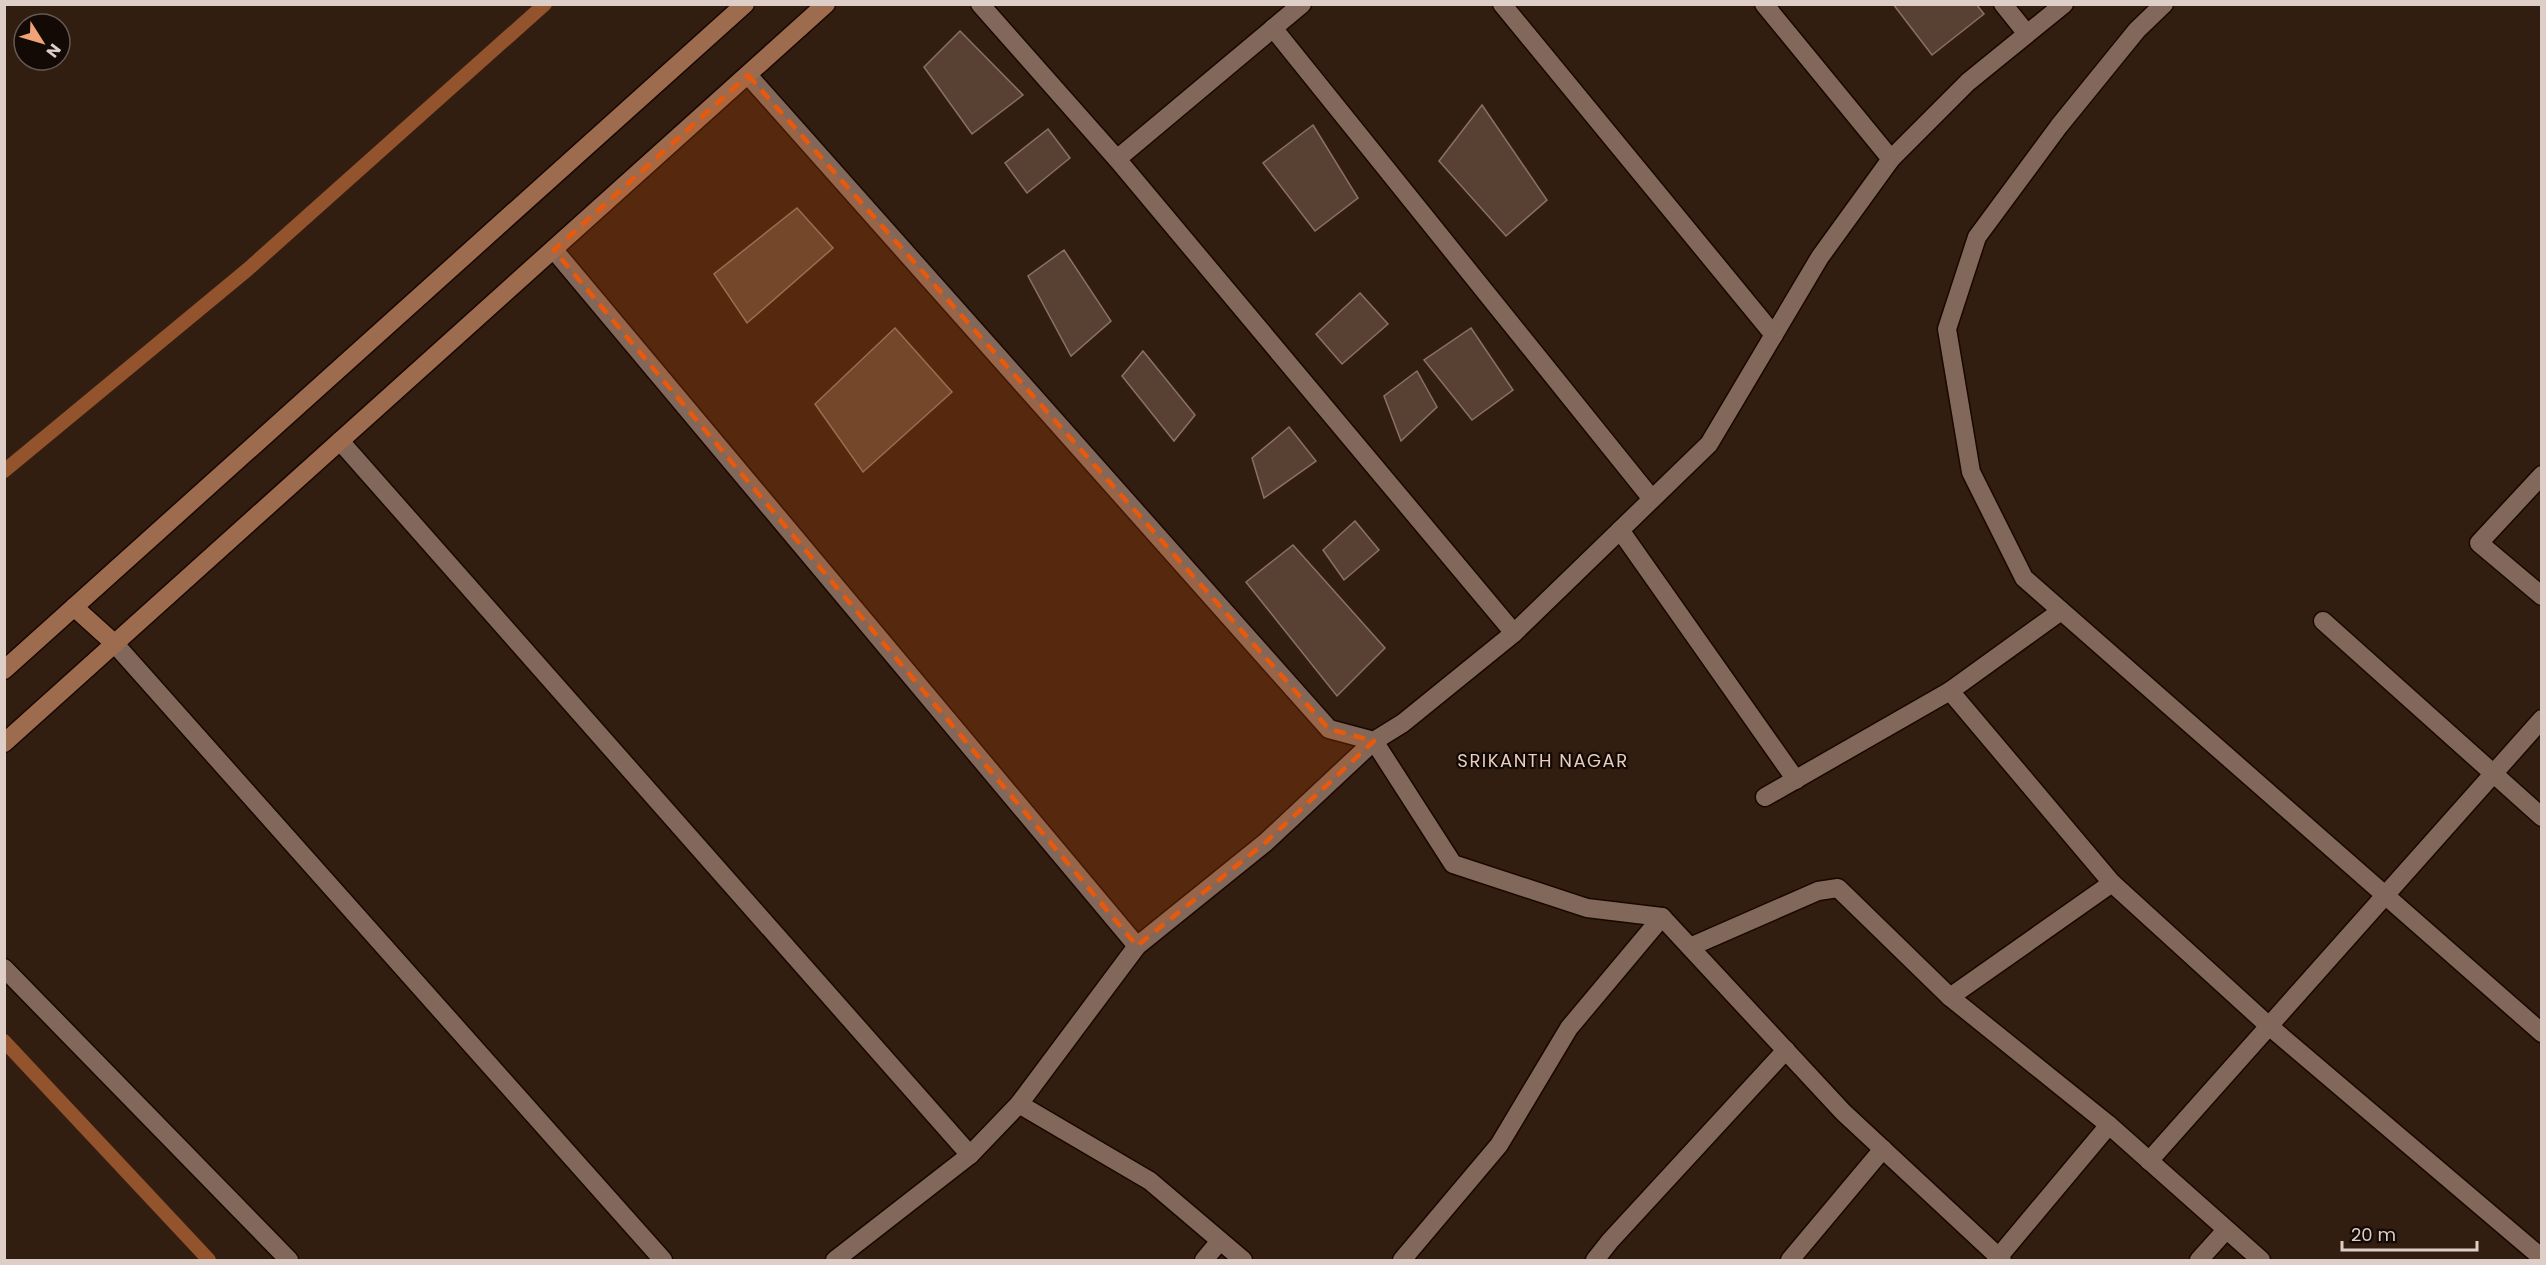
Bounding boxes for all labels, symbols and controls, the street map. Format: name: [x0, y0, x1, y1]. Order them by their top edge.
north arrow: [12, 12, 72, 72]
text: N: [41, 39, 66, 62]
district label: SRIKANTH NAGAR: [1457, 748, 1629, 773]
scale bar: [2342, 1214, 2477, 1252]
text: 20 m: [2351, 1222, 2396, 1247]

